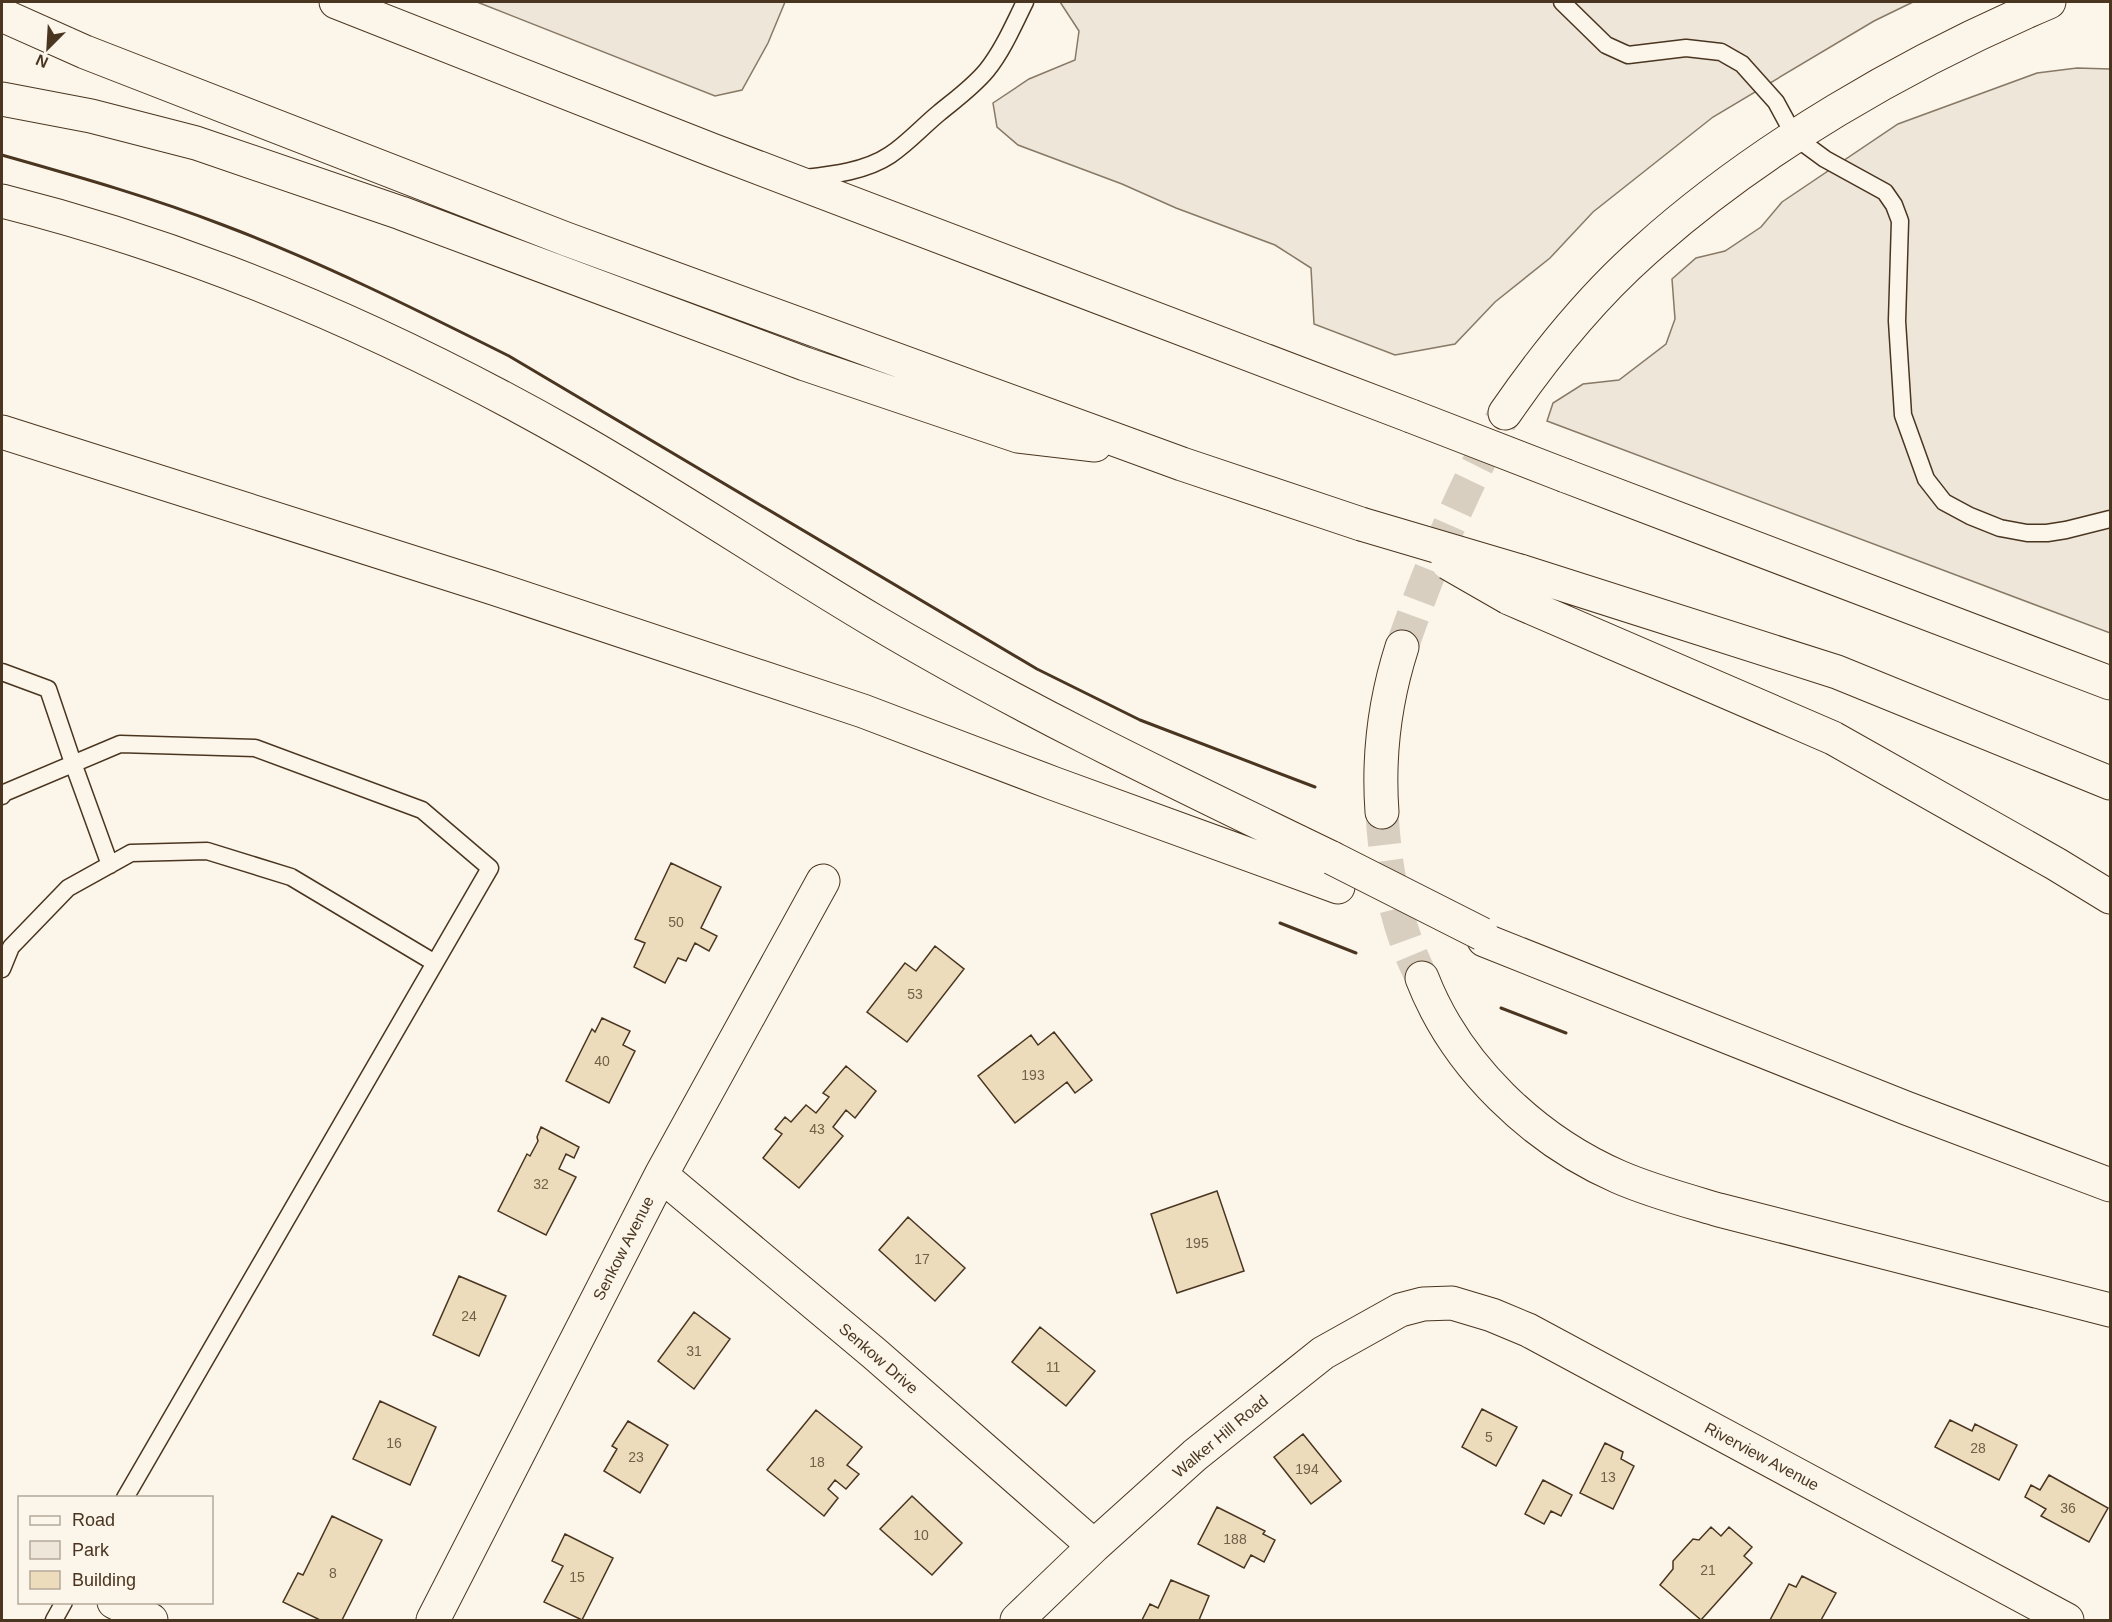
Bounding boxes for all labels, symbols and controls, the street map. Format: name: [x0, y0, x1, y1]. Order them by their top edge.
north arrow: [18, 18, 78, 78]
text: N: [33, 51, 51, 71]
house number: 50: [668, 914, 684, 930]
house number: 53: [907, 986, 923, 1002]
house number: 40: [594, 1053, 610, 1069]
house number: 193: [1021, 1067, 1045, 1083]
house number: 43: [809, 1121, 825, 1137]
house number: 32: [533, 1176, 549, 1192]
street label: Senkow Avenue: [590, 1193, 657, 1303]
house number: 195: [1185, 1235, 1209, 1251]
house number: 17: [914, 1251, 930, 1267]
house number: 24: [461, 1308, 477, 1324]
street label: Senkow Drive: [836, 1320, 922, 1397]
house number: 31: [686, 1343, 702, 1359]
house number: 11: [1046, 1359, 1060, 1375]
street label: Walker Hill Road: [1169, 1392, 1271, 1481]
street label: Riverview Avenue: [1702, 1419, 1822, 1494]
house number: 5: [1485, 1429, 1493, 1445]
house number: 16: [386, 1435, 402, 1451]
house number: 28: [1970, 1440, 1986, 1456]
house number: 23: [628, 1449, 644, 1465]
house number: 18: [809, 1454, 825, 1470]
house number: 194: [1295, 1461, 1319, 1477]
house number: 13: [1600, 1469, 1616, 1485]
legend: [18, 1496, 213, 1604]
house number: 36: [2060, 1500, 2076, 1516]
text: Road: [72, 1510, 115, 1530]
house number: 10: [913, 1527, 929, 1543]
house number: 188: [1223, 1531, 1247, 1547]
text: Park: [72, 1540, 110, 1560]
house number: 21: [1700, 1562, 1716, 1578]
house number: 8: [329, 1565, 337, 1581]
house number: 15: [569, 1569, 585, 1585]
text: Building: [72, 1570, 136, 1590]

